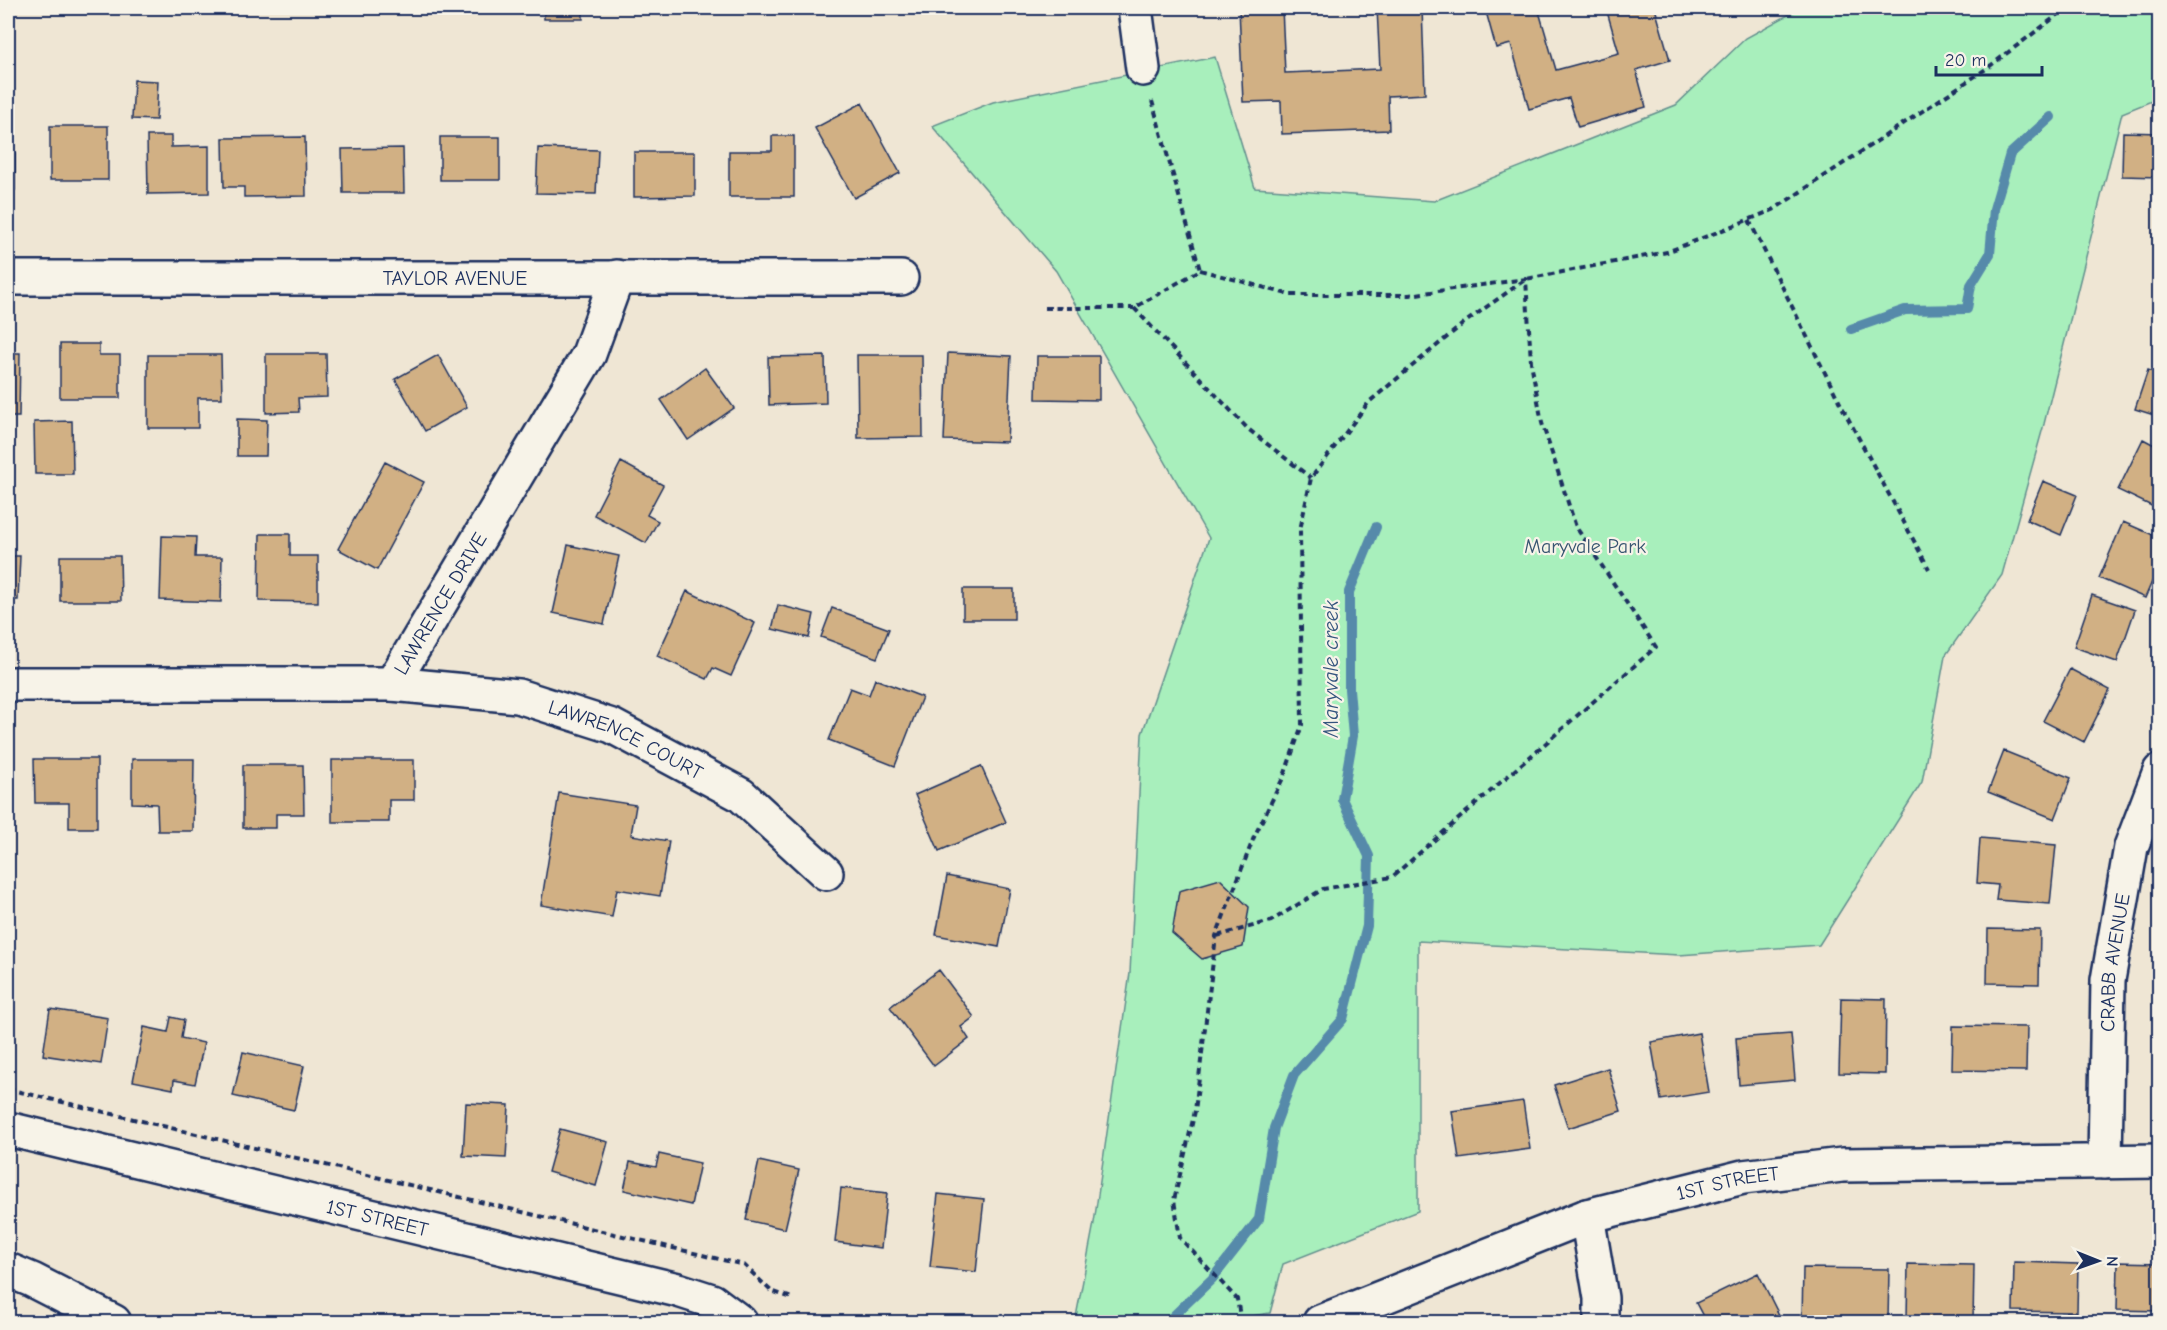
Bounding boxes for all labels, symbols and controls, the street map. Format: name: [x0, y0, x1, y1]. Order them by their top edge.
scale bar: [1936, 39, 2042, 77]
text: 20 m: [1945, 50, 1986, 71]
street label: TAYLOR AVENUE: [383, 267, 527, 290]
street label: LAWRENCE DRIVE: [389, 528, 492, 679]
park label: Maryvale Park: [1524, 535, 1646, 558]
water label: Maryvale creek: [1319, 600, 1343, 739]
street label: LAWRENCE COURT: [545, 695, 707, 785]
street label: CRABB AVENUE: [2096, 891, 2135, 1032]
street label: 1ST STREET: [1674, 1162, 1781, 1205]
street label: 1ST STREET: [324, 1195, 431, 1242]
north arrow: [2068, 1231, 2128, 1291]
text: N: [2103, 1256, 2121, 1267]

